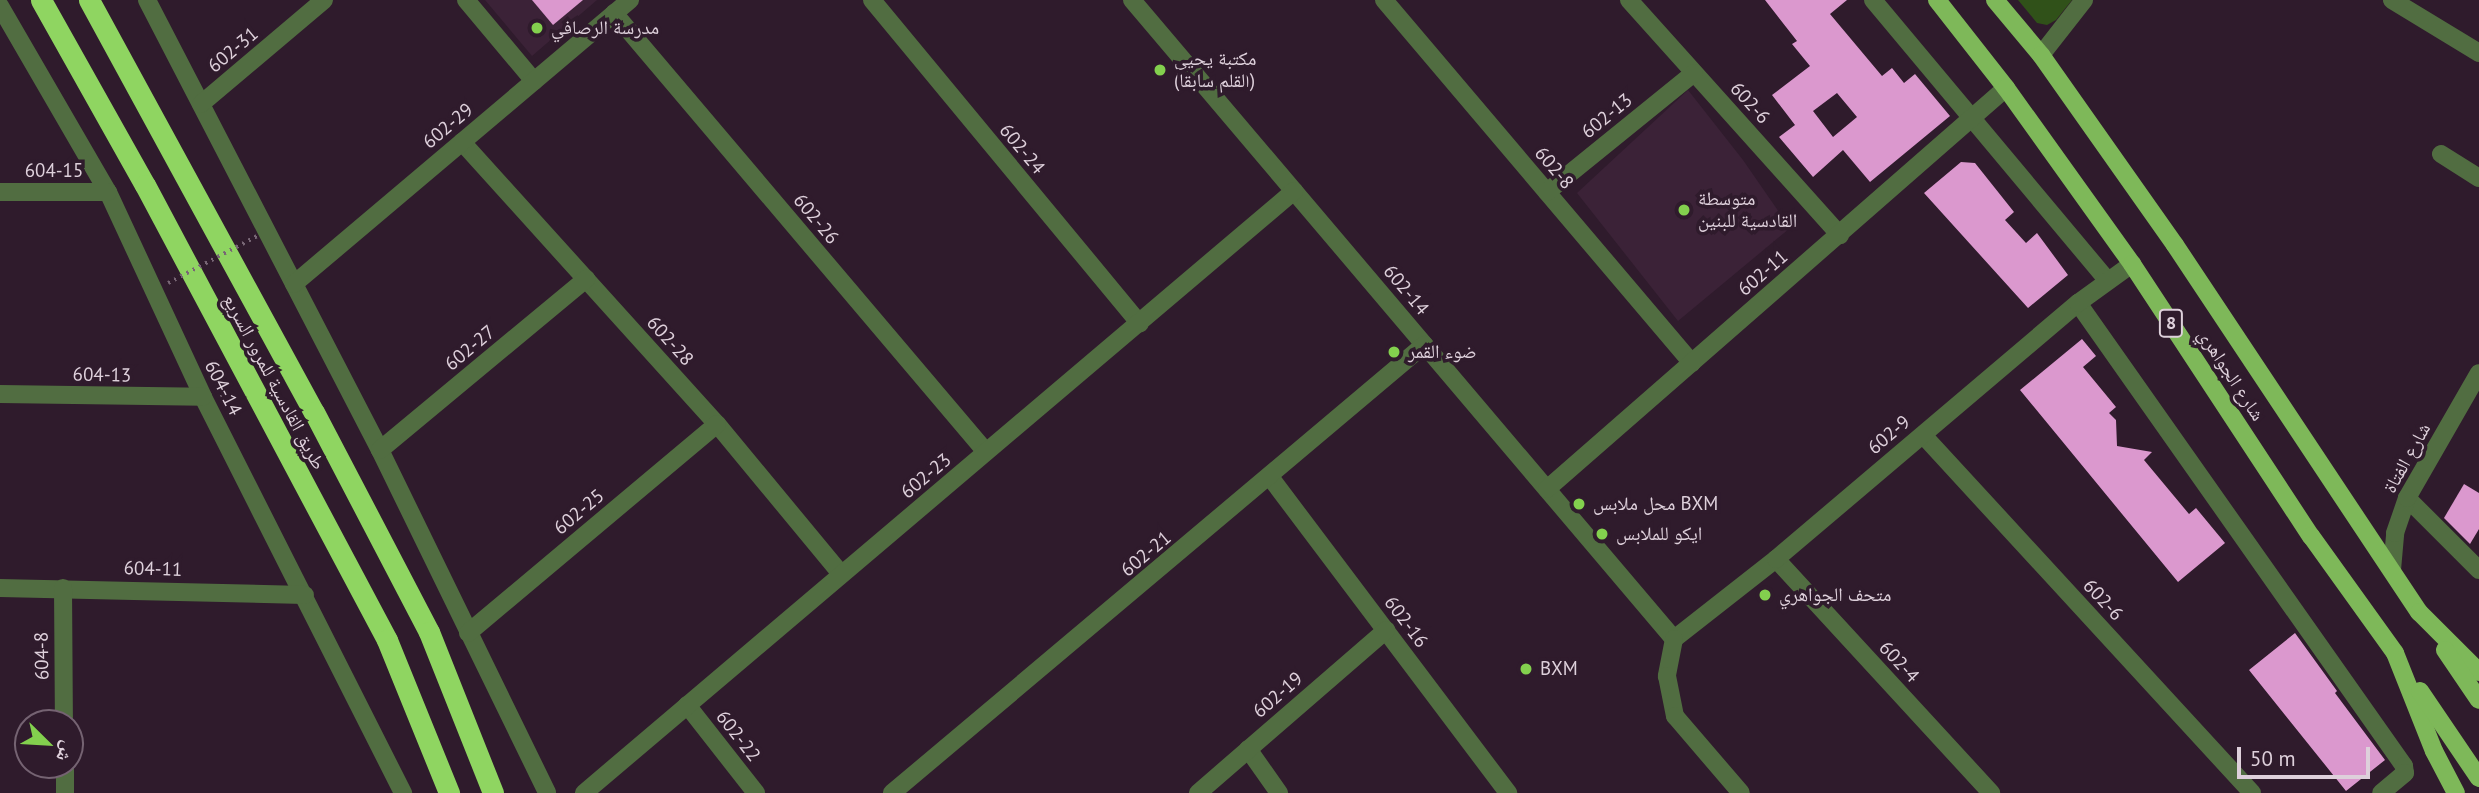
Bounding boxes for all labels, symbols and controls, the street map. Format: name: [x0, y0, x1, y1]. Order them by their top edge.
place label: مدرسة الرصافي: [551, 17, 659, 39]
marker: مدرسة الرصافي: [529, 20, 545, 36]
street label: 602-31: [203, 22, 263, 78]
place label: مكتبة يحيى (القلم سابقا): [1174, 48, 1256, 92]
marker: مكتبة يحيى (القلم سابقا): [1152, 62, 1168, 78]
street label: 602-6: [1725, 77, 1775, 129]
street label: 602-13: [1577, 89, 1637, 143]
street label: 602-29: [418, 98, 478, 154]
street label: 602-24: [994, 119, 1050, 179]
street label: 602-8: [1530, 142, 1578, 194]
street label: 604-15: [25, 160, 83, 182]
place label: متوسطة القادسية للبنين: [1698, 188, 1797, 232]
street label: 602-26: [788, 189, 844, 249]
marker: متوسطة القادسية للبنين: [1676, 202, 1692, 218]
street label: 602-11: [1733, 245, 1793, 301]
street label: 602-14: [1378, 260, 1434, 320]
street label: طريق القادسية للمرور السريع: [218, 290, 330, 474]
road number: 8: [2159, 309, 2183, 338]
street label: 602-28: [642, 312, 698, 370]
street label: 602-27: [440, 320, 500, 376]
street label: شارع الجواهري: [2193, 325, 2269, 425]
place label: ضوء القمر: [1408, 341, 1477, 363]
marker: ضوء القمر: [1386, 344, 1402, 360]
street label: 604-14: [200, 357, 246, 419]
street label: 604-13: [72, 363, 132, 387]
street label: 602-9: [1863, 411, 1915, 459]
street label: شارع الفتاة: [2378, 419, 2436, 497]
street label: 602-23: [896, 448, 956, 504]
street label: 602-25: [549, 484, 609, 540]
place label: محل ملابس BXM: [1593, 493, 1718, 515]
marker: محل ملابس BXM: [1571, 496, 1587, 512]
place label: ايكو للملابس: [1616, 523, 1702, 545]
street label: 602-21: [1116, 526, 1176, 582]
marker: ايكو للملابس: [1594, 526, 1610, 542]
street label: 604-11: [123, 557, 183, 581]
street label: 602-6: [2078, 575, 2128, 625]
place label: متحف الجواهري: [1779, 584, 1891, 606]
marker: متحف الجواهري: [1757, 587, 1773, 603]
street label: 602-16: [1379, 592, 1433, 652]
street label: 604-8: [30, 632, 54, 680]
street label: 602-4: [1874, 637, 1924, 687]
place label: BXM: [1540, 658, 1578, 680]
marker: BXM: [1518, 661, 1534, 677]
street label: 602-19: [1248, 667, 1308, 723]
street label: 602-22: [711, 706, 765, 766]
north arrow: [14, 709, 84, 779]
scale bar: [2241, 734, 2374, 778]
text: ش: [51, 738, 81, 766]
text: 50 m: [2250, 745, 2296, 772]

